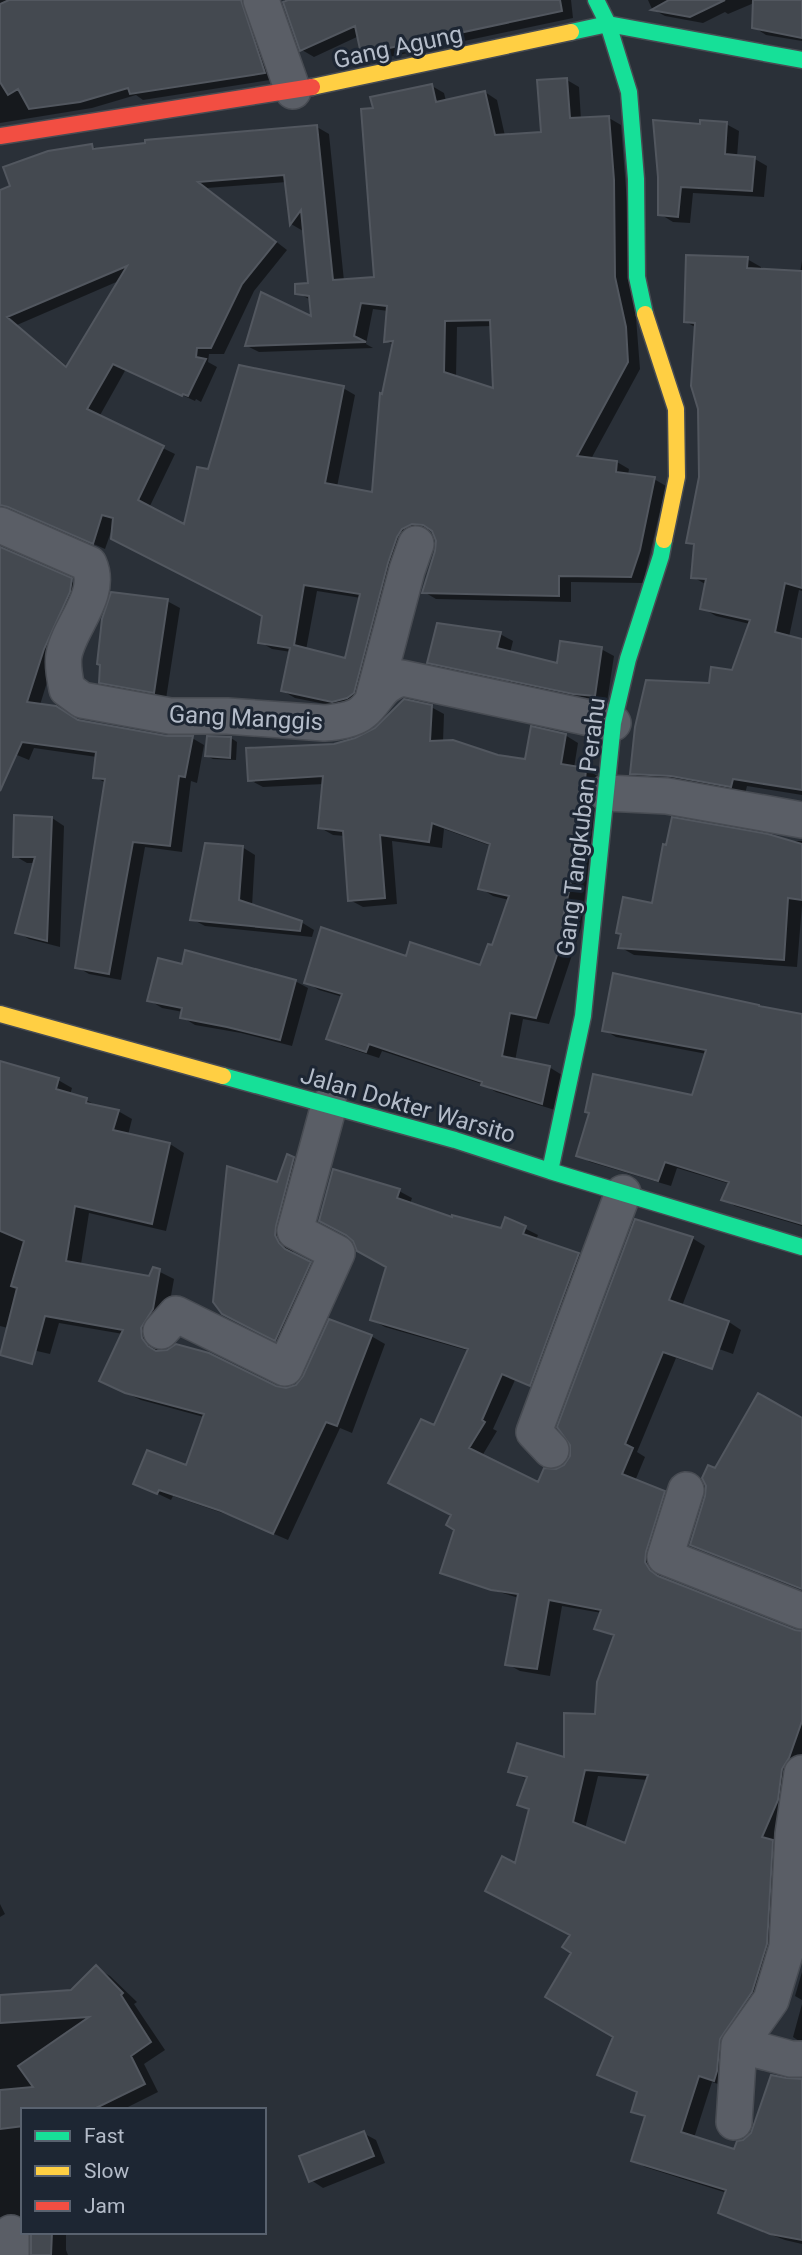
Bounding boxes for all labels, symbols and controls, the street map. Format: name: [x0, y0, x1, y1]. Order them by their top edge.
street label: Gang Agung: [331, 20, 465, 74]
street label: Gang Tangkuban Perahu: [551, 696, 611, 958]
street label: Gang Manggis: [168, 700, 324, 736]
street label: Jalan Dokter Warsito: [297, 1061, 519, 1149]
legend: [21, 2108, 266, 2234]
text: Fast: [84, 2124, 125, 2148]
text: Slow: [84, 2159, 130, 2183]
text: Jam: [84, 2194, 125, 2218]

